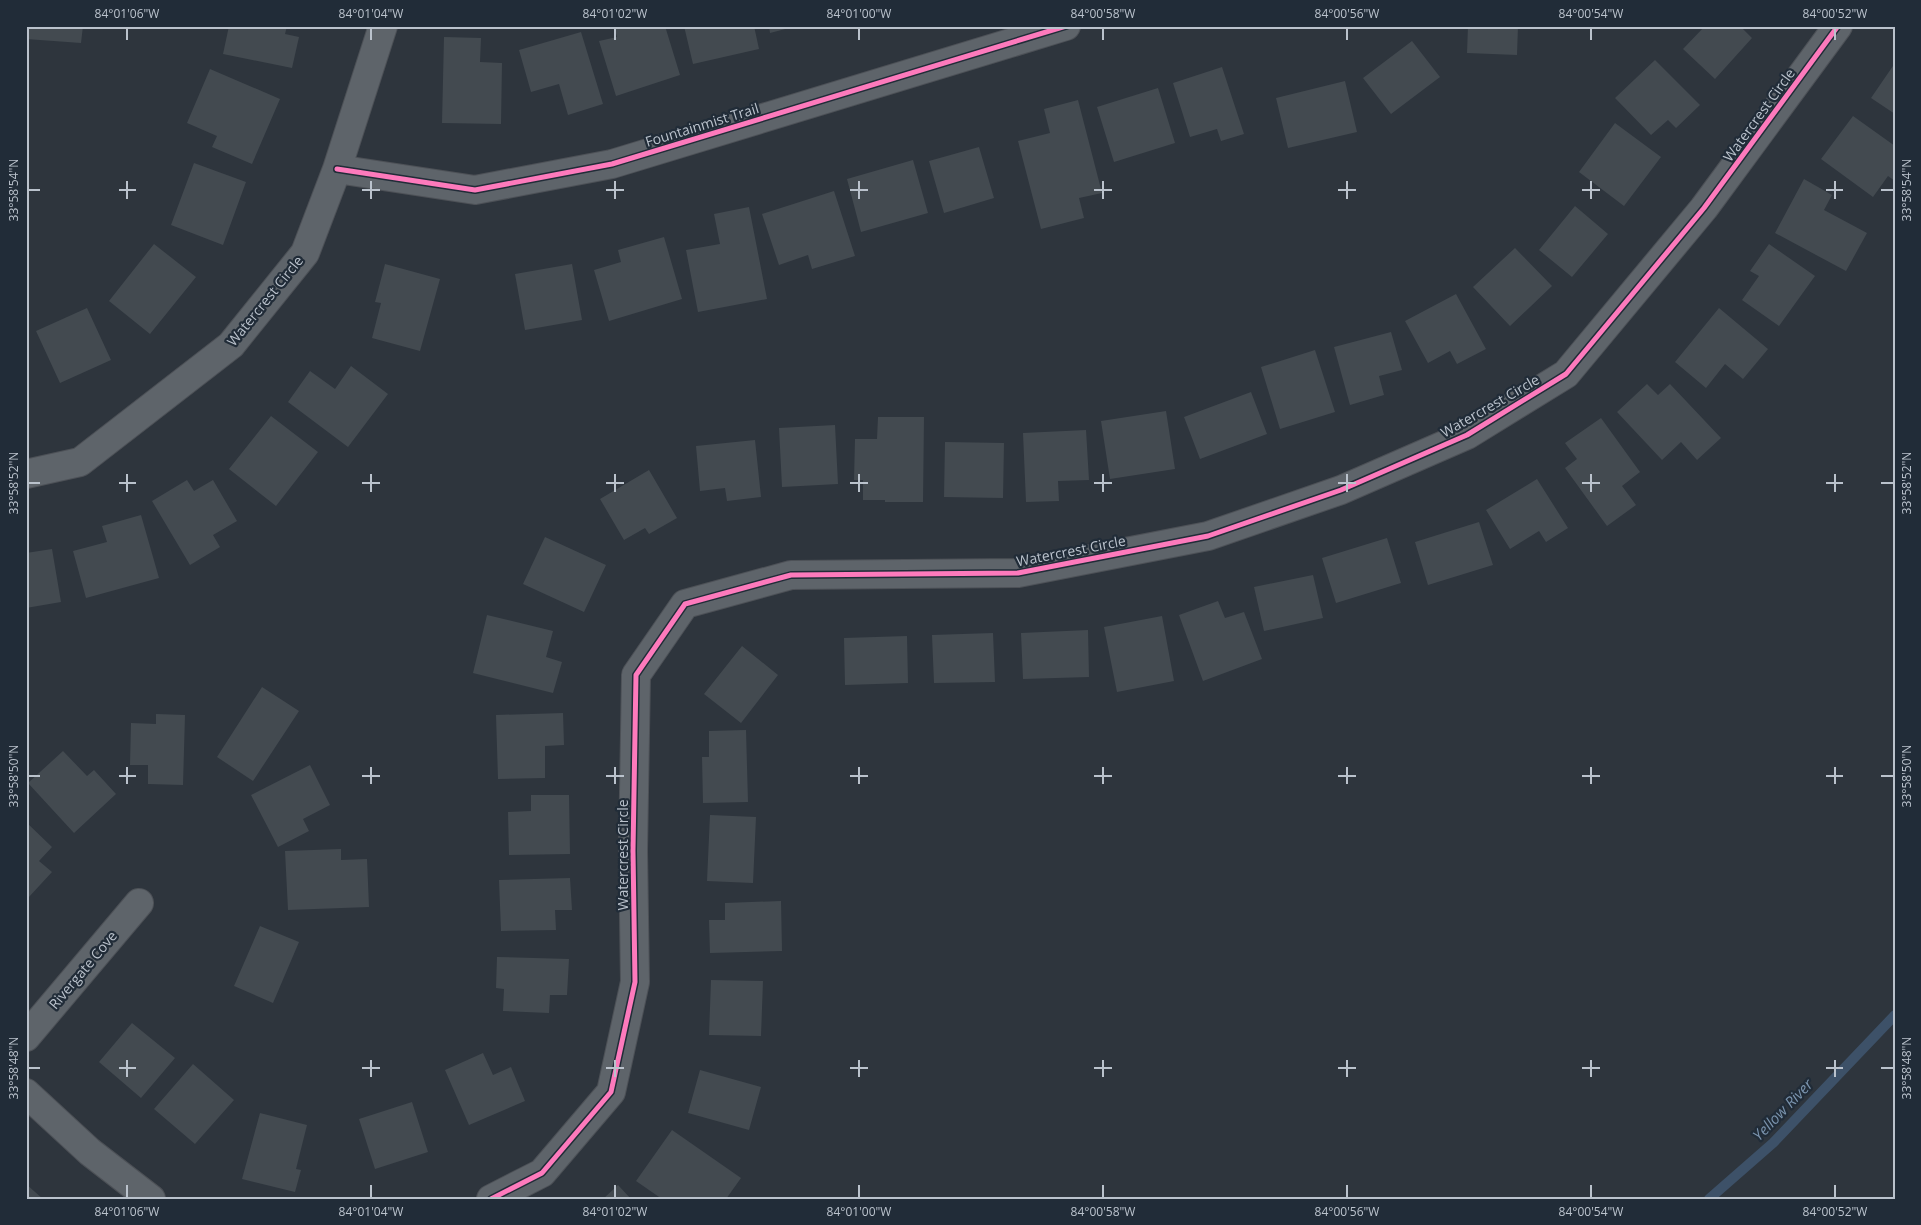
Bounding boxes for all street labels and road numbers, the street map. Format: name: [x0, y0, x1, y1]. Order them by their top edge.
street label: Watercrest Circle: [1718, 64, 1799, 165]
street label: Fountainmist Trail: [643, 98, 761, 151]
street label: Watercrest Circle: [222, 251, 307, 350]
street label: Watercrest Circle: [1437, 370, 1543, 442]
street label: Watercrest Circle: [1015, 531, 1127, 570]
street label: Watercrest Circle: [613, 799, 632, 911]
street label: Rivergate Cove: [44, 926, 121, 1013]

